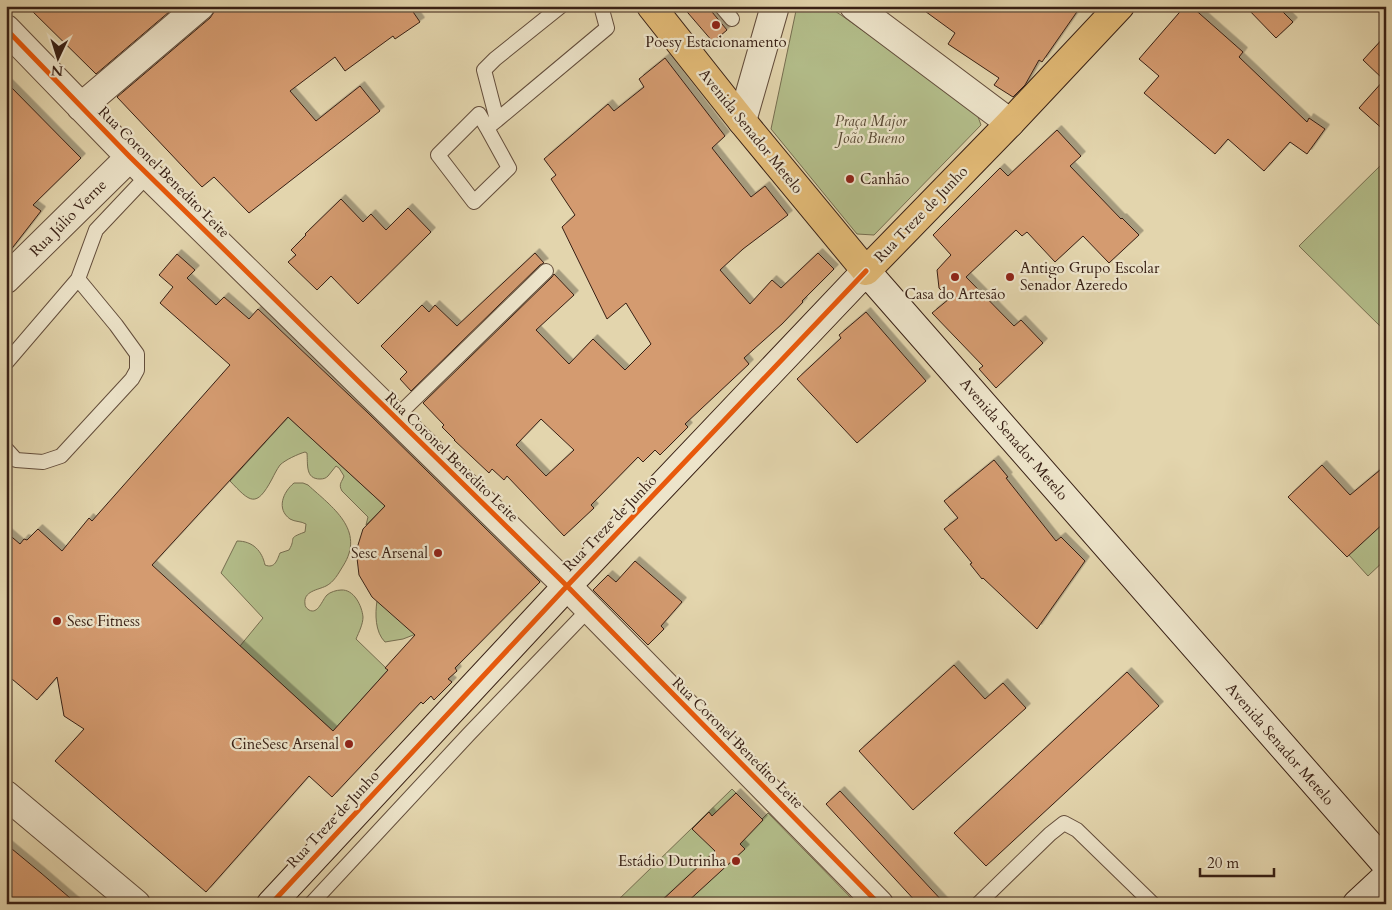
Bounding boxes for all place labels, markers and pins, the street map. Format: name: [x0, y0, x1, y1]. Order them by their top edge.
marker: Poesy Estacionamento: [710, 19, 722, 31]
place label: Poesy Estacionamento: [645, 32, 787, 52]
place label: Canhão: [860, 169, 909, 189]
marker: Canhão: [844, 173, 856, 185]
place label: Antigo Grupo Escolar Senador Azeredo: [1020, 258, 1160, 295]
marker: Casa do Artesão: [949, 271, 961, 283]
marker: Antigo Grupo Escolar Senador Azeredo: [1004, 271, 1016, 283]
place label: Casa do Artesão: [905, 284, 1005, 304]
place label: Sesc Arsenal: [351, 543, 428, 563]
marker: Sesc Arsenal: [432, 547, 444, 559]
place label: Sesc Fitness: [67, 611, 140, 631]
marker: Sesc Fitness: [51, 615, 63, 627]
place label: CineSesc Arsenal: [231, 734, 339, 754]
marker: CineSesc Arsenal: [343, 738, 355, 750]
place label: Estádio Dutrinha: [618, 851, 727, 871]
marker: Estádio Dutrinha: [730, 855, 742, 867]

